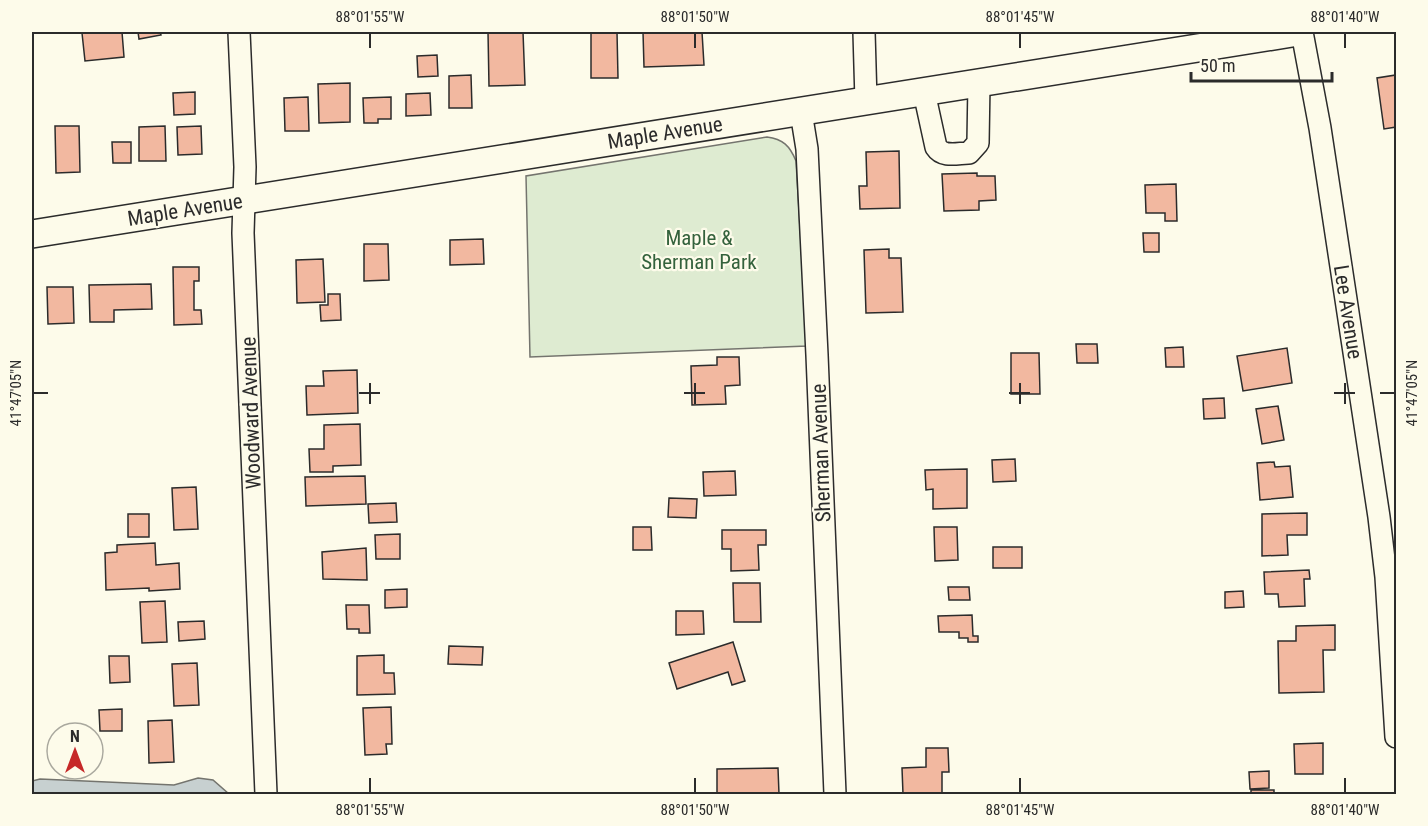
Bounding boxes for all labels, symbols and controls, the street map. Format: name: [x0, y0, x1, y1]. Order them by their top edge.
text: 88°01'55"W: [336, 8, 405, 26]
text: 88°01'50"W: [661, 8, 730, 26]
text: 88°01'45"W: [986, 8, 1055, 26]
text: 88°01'40"W: [1311, 8, 1380, 26]
scale bar: [1191, 45, 1332, 83]
text: 50 m: [1200, 55, 1235, 76]
street label: Maple Avenue: [606, 112, 724, 154]
street label: Maple Avenue: [126, 189, 244, 231]
park label: Maple & Sherman Park: [641, 226, 757, 274]
street label: Lee Avenue: [1329, 263, 1367, 361]
street label: Woodward Avenue: [236, 336, 266, 490]
text: 41°47'05"N: [7, 360, 25, 426]
text: 41°47'05"N: [1403, 360, 1421, 426]
street label: Sherman Avenue: [807, 383, 835, 523]
north arrow: [45, 721, 105, 781]
text: N: [70, 727, 80, 746]
text: 88°01'55"W: [336, 801, 405, 819]
text: 88°01'50"W: [661, 801, 730, 819]
text: 88°01'45"W: [986, 801, 1055, 819]
text: 88°01'40"W: [1311, 801, 1380, 819]

